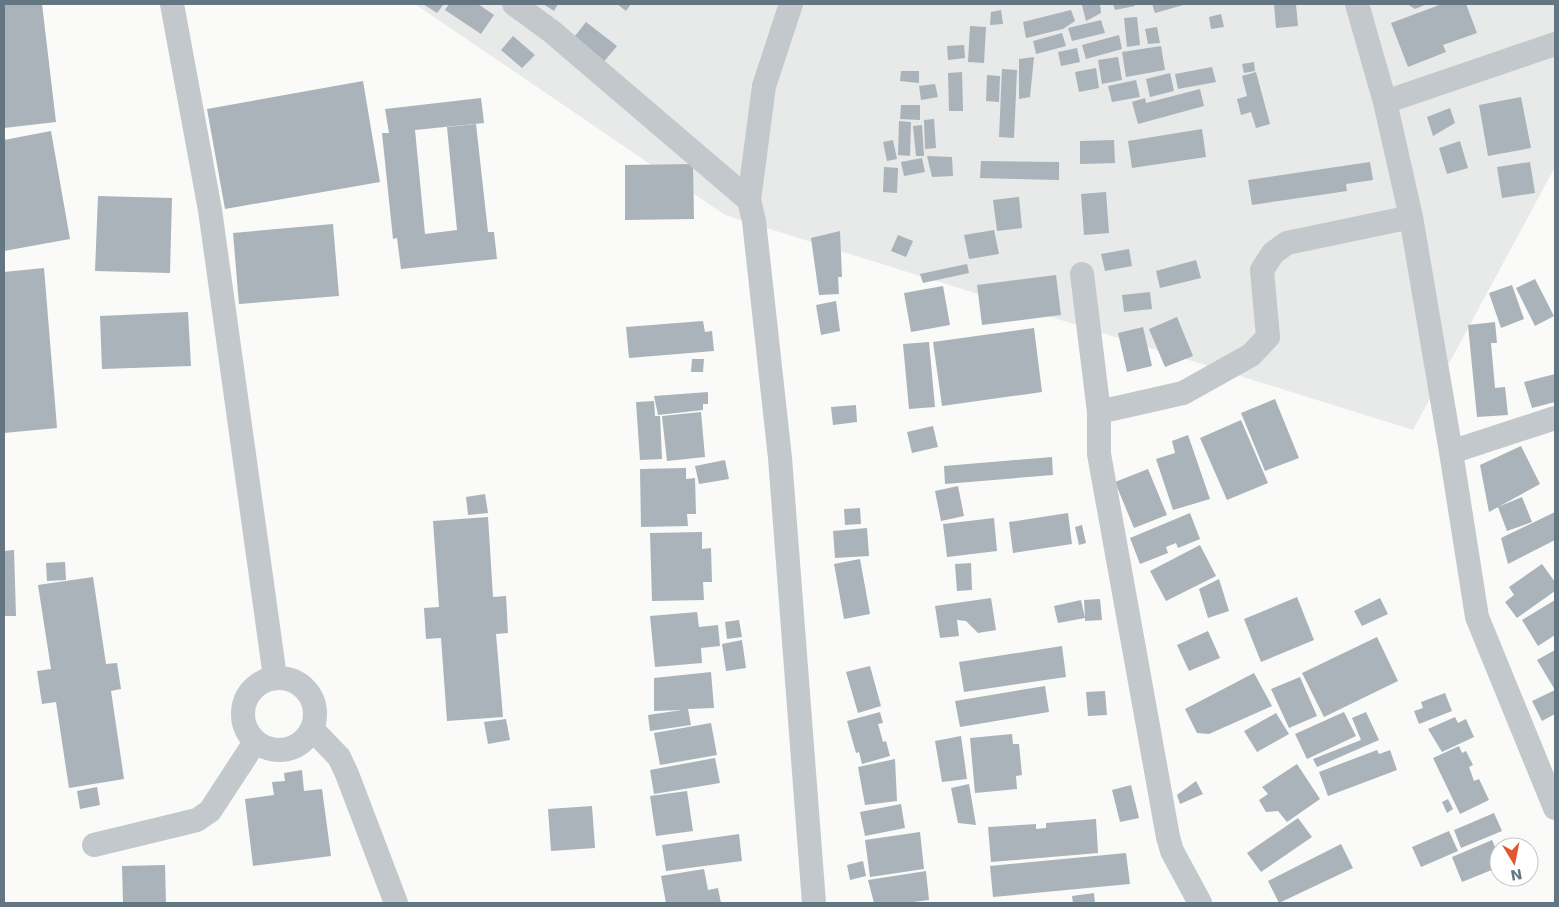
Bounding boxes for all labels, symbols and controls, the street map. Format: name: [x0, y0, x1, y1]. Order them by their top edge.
north arrow: [1489, 837, 1539, 887]
text: N: [1509, 866, 1523, 884]

